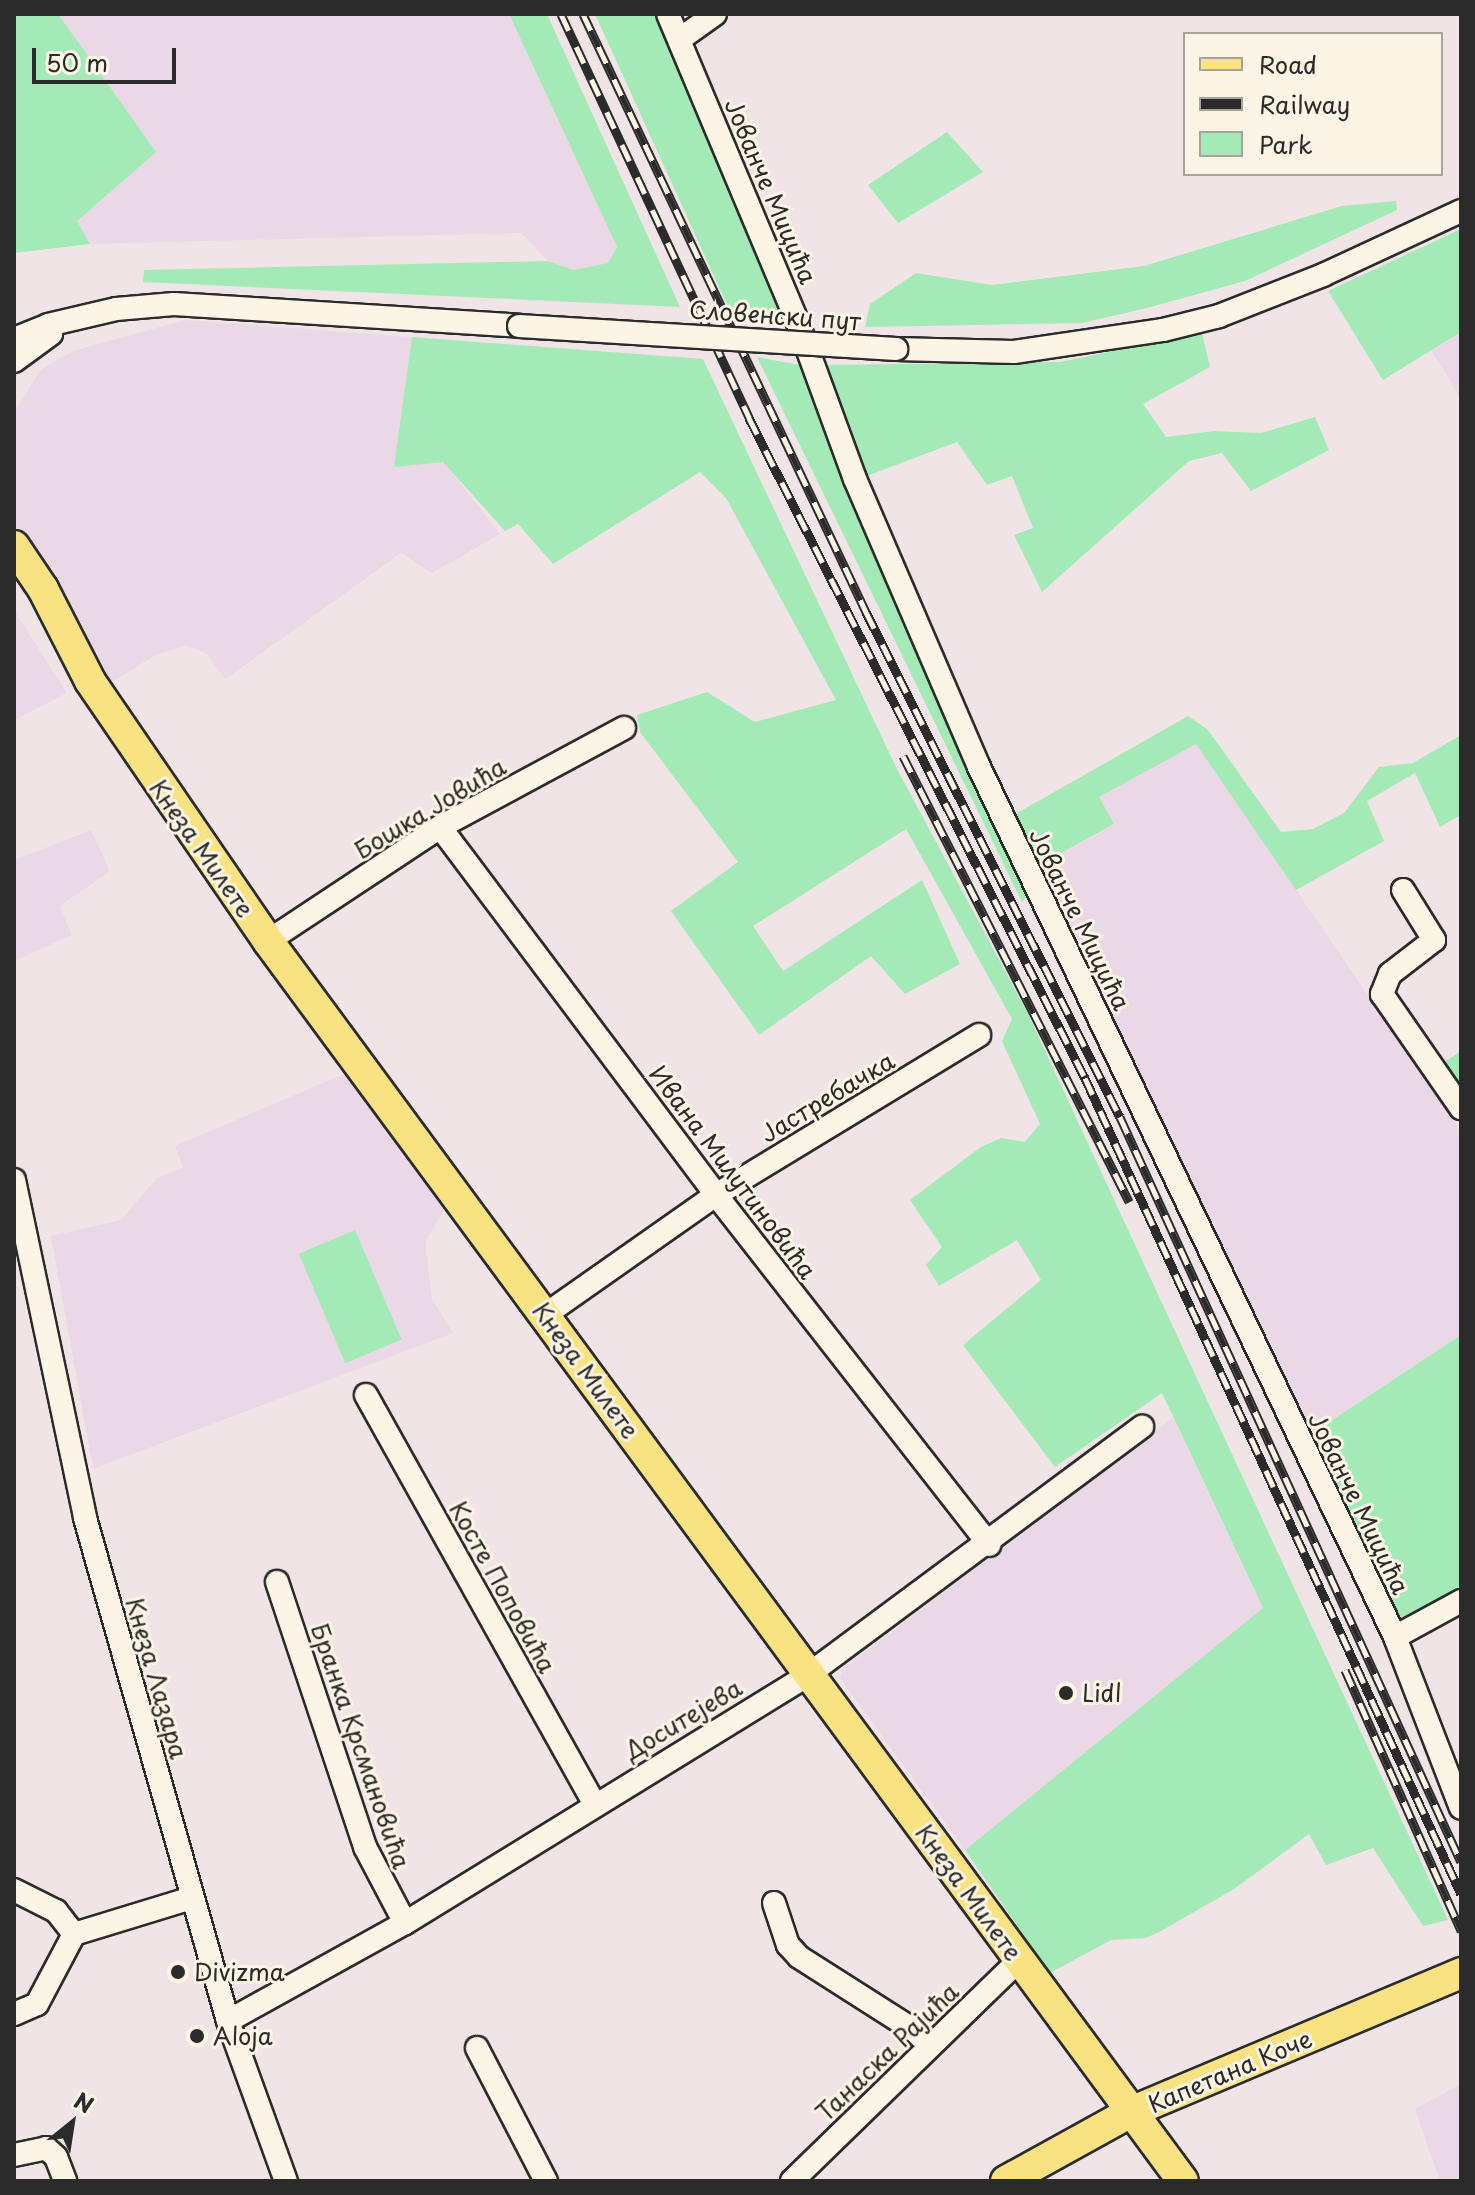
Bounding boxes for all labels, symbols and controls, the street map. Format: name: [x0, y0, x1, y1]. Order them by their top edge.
scale bar: [36, 32, 180, 82]
legend: [1183, 32, 1443, 176]
text: 50 m: [46, 44, 108, 80]
text: Road: [1259, 46, 1317, 82]
text: Railway: [1259, 86, 1350, 122]
street label: Јованче Мицића: [719, 93, 823, 289]
text: Park: [1259, 126, 1313, 162]
street label: Словенски пут: [687, 295, 863, 335]
street label: Бошка Јовића: [348, 751, 512, 865]
street label: Кнеза Милете: [143, 772, 261, 924]
street label: Јованче Мицића: [1023, 823, 1137, 1015]
street label: Јастребачка: [755, 1046, 899, 1148]
street label: Ивана Милутиновића: [643, 1058, 823, 1286]
street label: Кнеза Милете: [526, 1295, 646, 1445]
street label: Јованче Мицића: [1302, 1407, 1416, 1599]
street label: Косте Поповића: [444, 1496, 562, 1678]
street label: Кнеза Лазара: [120, 1594, 194, 1762]
street label: Бранка Крсмановића: [305, 1619, 417, 1873]
street label: Доситејева: [619, 1673, 747, 1765]
place label: Lidl: [1082, 1679, 1122, 1707]
marker: Lidl: [1057, 1684, 1075, 1702]
street label: Кнеза Милете: [909, 1817, 1029, 1967]
place label: Divizma: [194, 1958, 285, 1986]
marker: Divizma: [169, 1963, 187, 1981]
street label: Танаска Рајића: [810, 1977, 964, 2127]
place label: Aloja: [213, 2022, 273, 2050]
street label: Капетана Коче: [1143, 2023, 1317, 2119]
marker: Aloja: [188, 2027, 206, 2045]
north arrow: [32, 2083, 112, 2163]
text: N: [68, 2083, 100, 2120]

